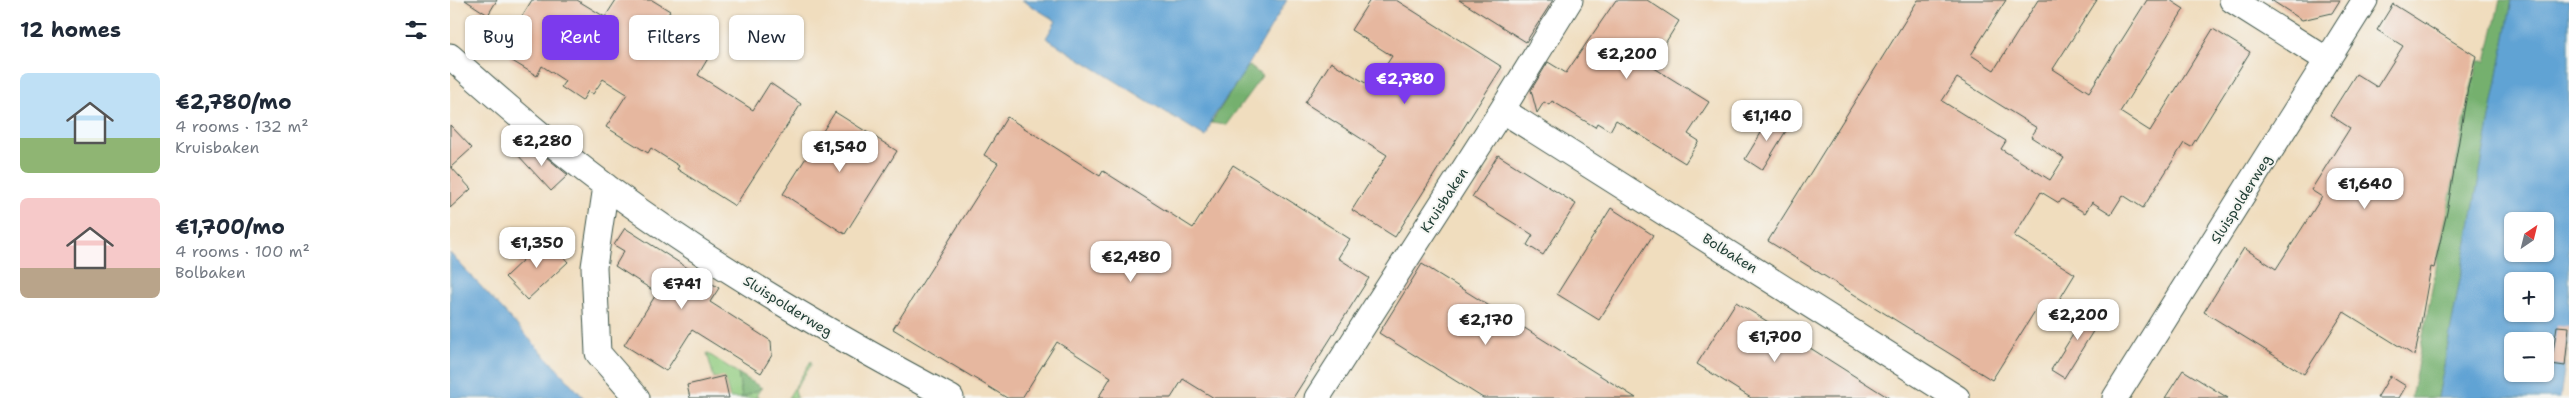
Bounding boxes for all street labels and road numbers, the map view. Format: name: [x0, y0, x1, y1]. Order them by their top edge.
street label: Sluispolderweg: [2206, 151, 2276, 247]
street label: Kruisbaken: [1416, 164, 1472, 236]
street label: Bolbaken: [1699, 229, 1761, 277]
street label: Sluispolderweg: [740, 271, 836, 341]

